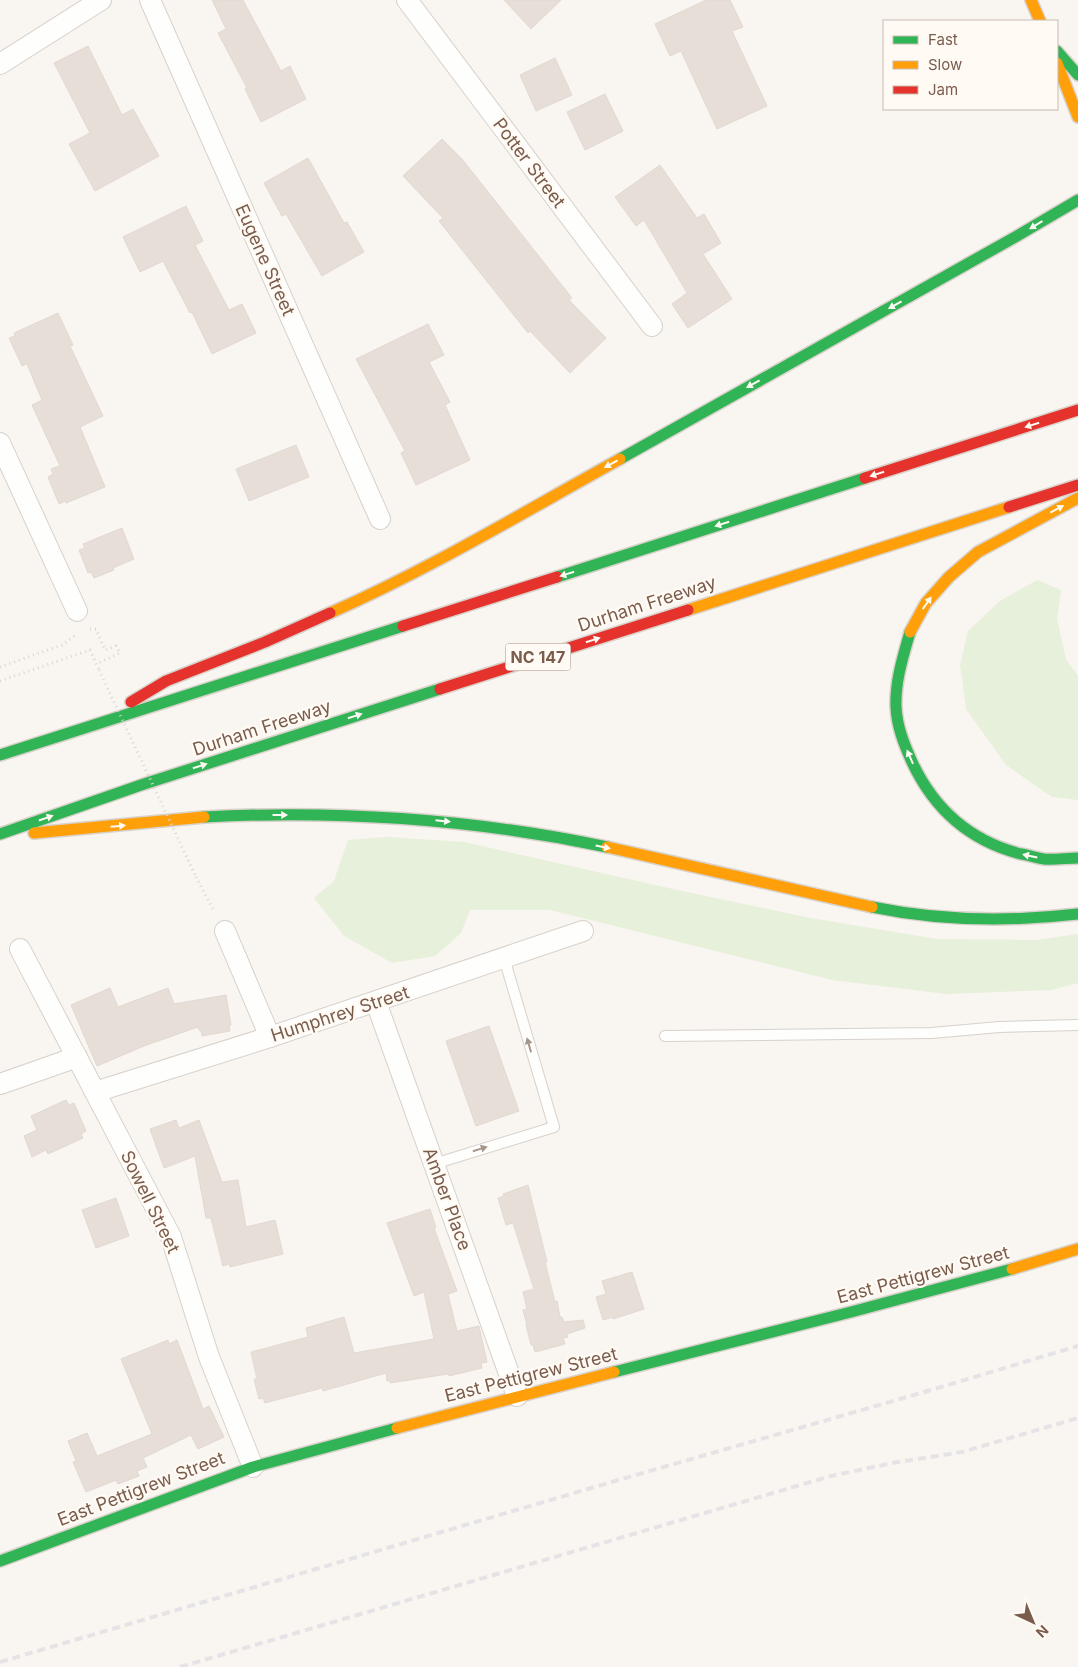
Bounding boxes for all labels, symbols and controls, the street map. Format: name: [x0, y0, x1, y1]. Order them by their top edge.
legend: [883, 20, 1058, 110]
text: Fast: [928, 30, 958, 49]
text: Slow: [928, 55, 962, 74]
text: Jam: [928, 80, 958, 99]
street label: Potter Street: [489, 114, 570, 212]
street label: Eugene Street: [231, 201, 299, 319]
one-way arrow: [1030, 220, 1043, 229]
one-way arrow: [888, 300, 901, 309]
one-way arrow: [745, 380, 760, 388]
one-way arrow: [1024, 422, 1039, 429]
one-way arrow: [605, 459, 618, 468]
one-way arrow: [869, 471, 884, 479]
one-way arrow: [1050, 505, 1064, 513]
one-way arrow: [714, 520, 729, 528]
one-way arrow: [560, 571, 575, 578]
street label: Durham Freeway: [575, 571, 719, 636]
one-way arrow: [922, 596, 932, 610]
one-way arrow: [585, 635, 600, 643]
road number: NC 147: [506, 644, 570, 670]
street label: Durham Freeway: [190, 695, 334, 760]
one-way arrow: [347, 712, 362, 720]
one-way arrow: [905, 750, 913, 764]
one-way arrow: [193, 762, 208, 770]
one-way arrow: [273, 811, 289, 819]
one-way arrow: [39, 814, 54, 822]
one-way arrow: [435, 817, 451, 825]
one-way arrow: [111, 821, 127, 829]
one-way arrow: [595, 843, 611, 851]
one-way arrow: [1022, 852, 1037, 860]
street label: Humphrey Street: [268, 981, 412, 1046]
one-way arrow: [525, 1037, 533, 1052]
street label: Amber Place: [419, 1144, 476, 1253]
one-way arrow: [473, 1145, 488, 1153]
street label: Sowell Street: [117, 1147, 184, 1257]
street label: East Pettigrew Street: [835, 1241, 1011, 1308]
street label: East Pettigrew Street: [442, 1343, 620, 1406]
street label: East Pettigrew Street: [54, 1447, 227, 1530]
north arrow: [1008, 1597, 1058, 1647]
text: N: [1033, 1622, 1052, 1642]

